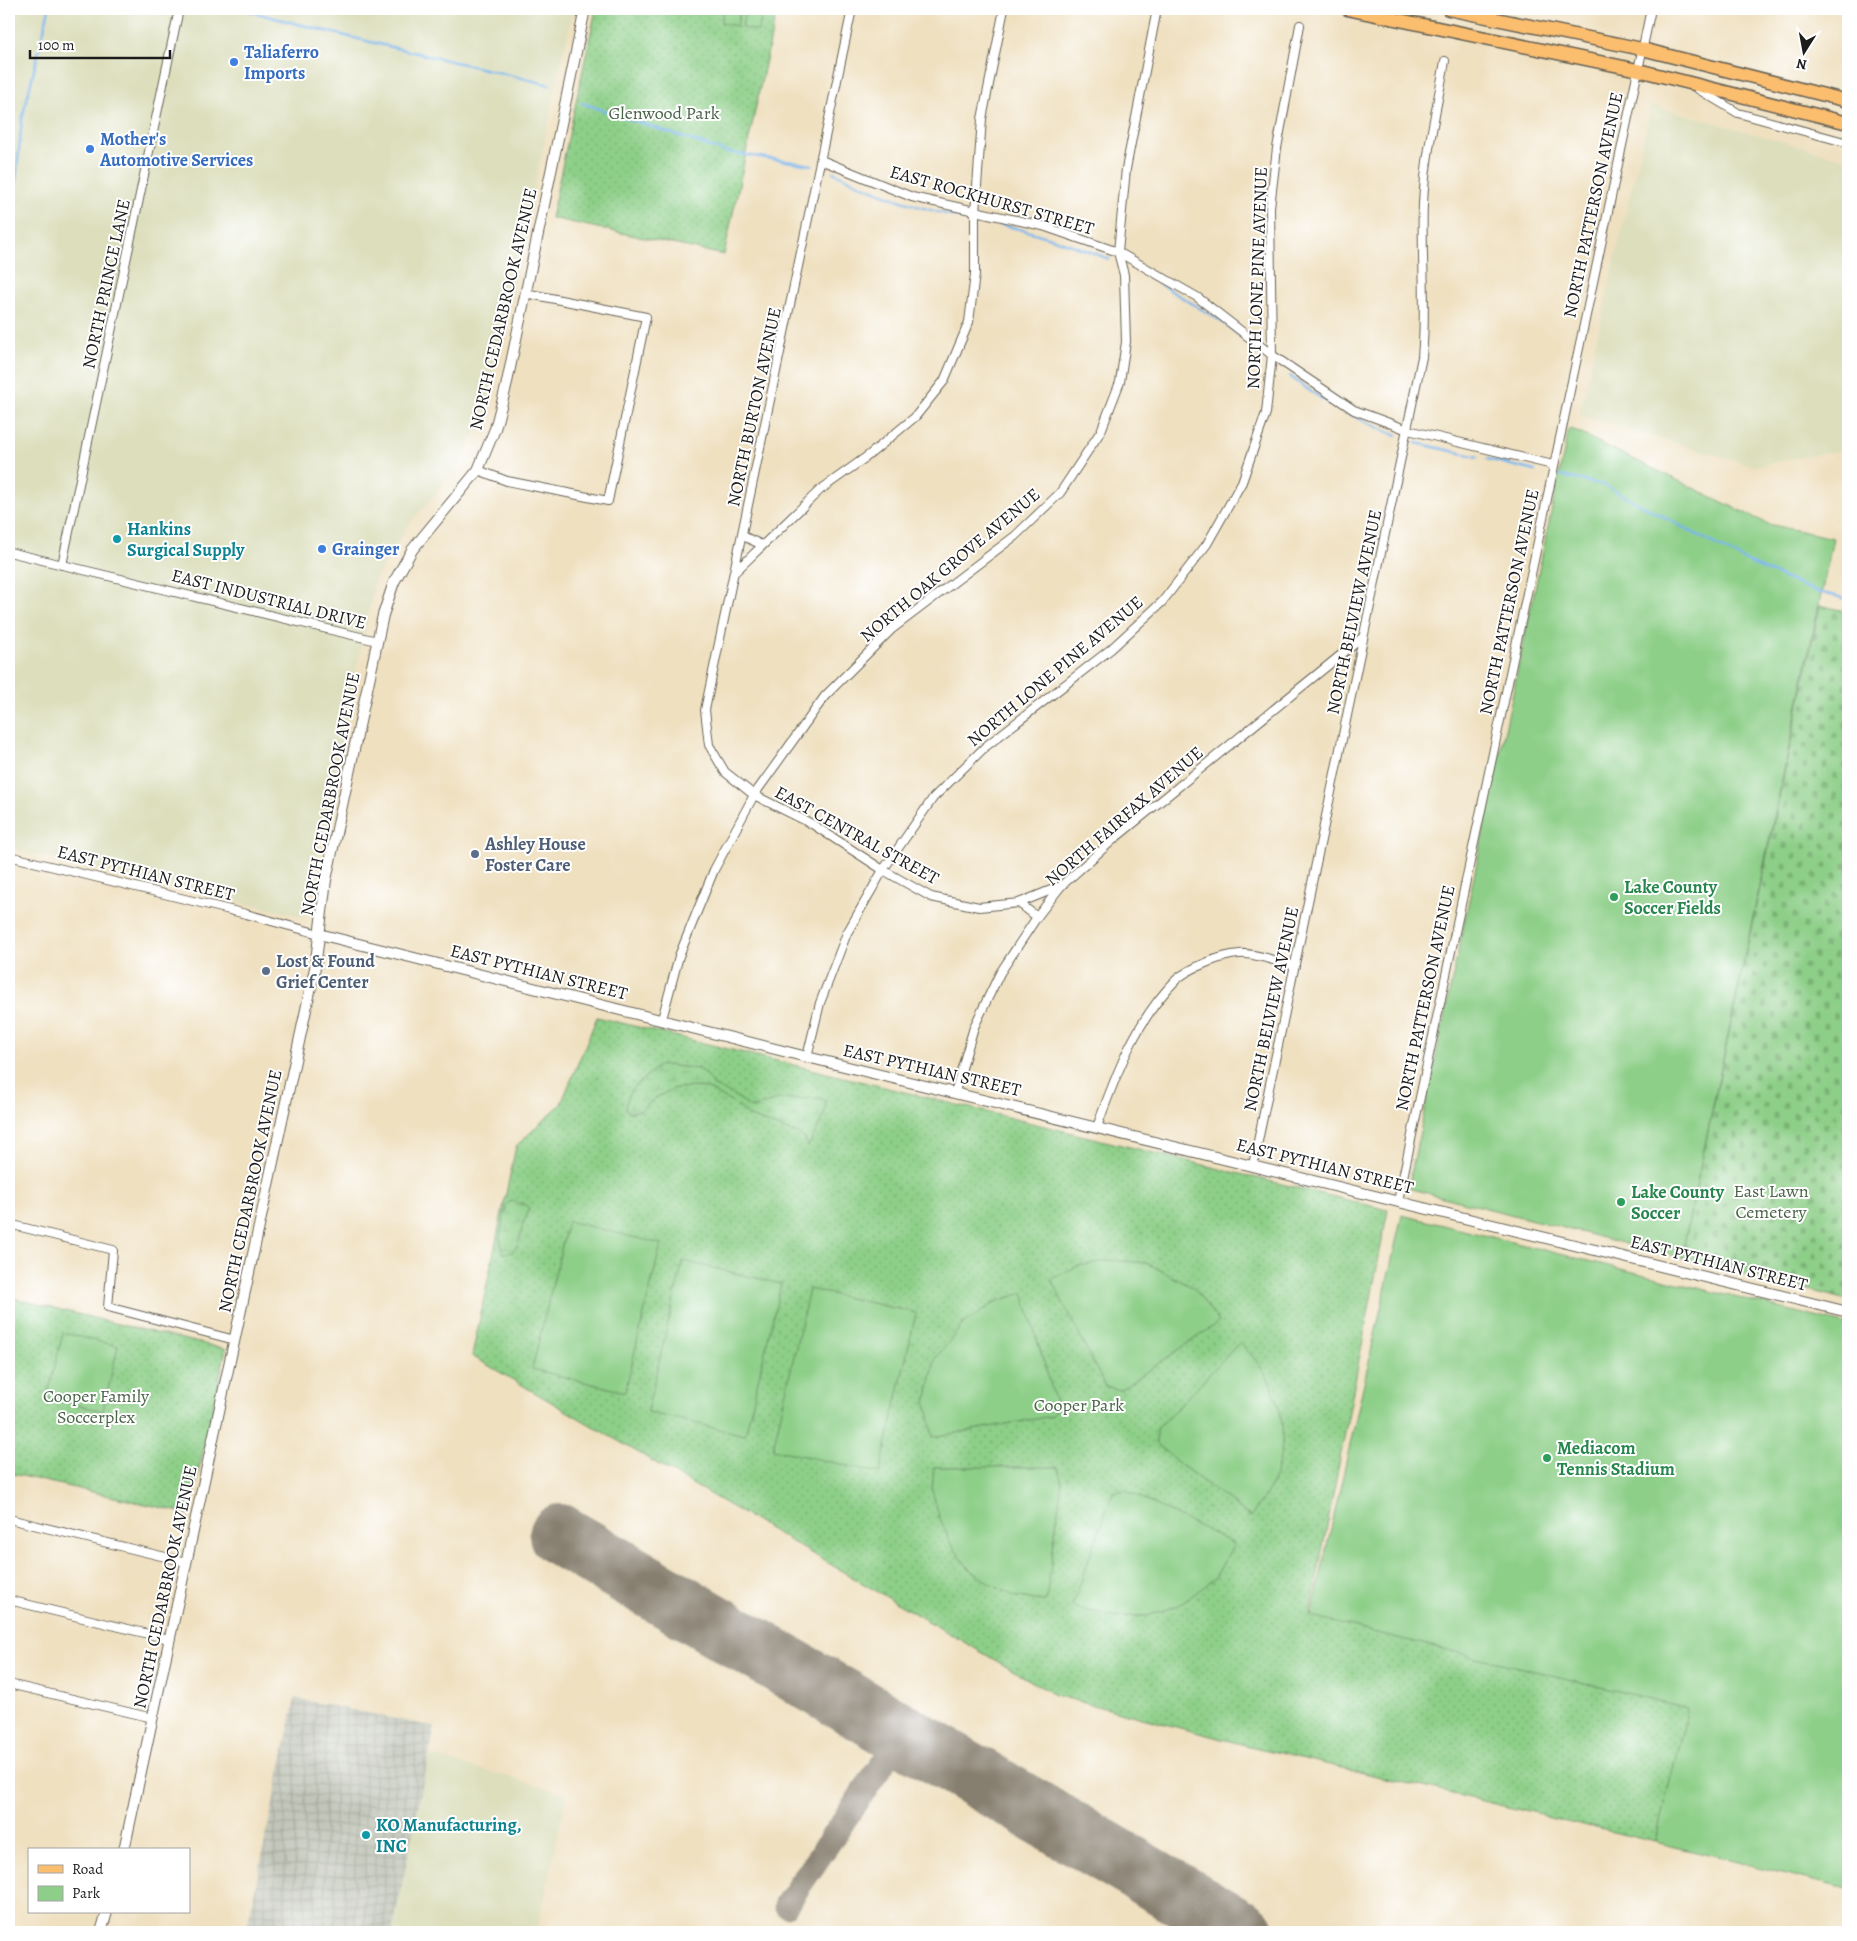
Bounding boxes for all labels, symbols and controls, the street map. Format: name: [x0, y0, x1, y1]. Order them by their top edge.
scale bar: [30, 28, 170, 60]
north arrow: [1780, 28, 1830, 78]
text: 100 m: [38, 35, 75, 55]
place label: Taliaferro Imports: [244, 40, 319, 85]
text: N: [1795, 54, 1808, 75]
marker: Taliaferro Imports: [228, 56, 240, 68]
street label: NORTH PATTERSON AVENUE: [1557, 90, 1629, 320]
park label: Glenwood Park: [608, 101, 720, 125]
place label: Mother's Automotive Services: [99, 127, 253, 172]
marker: Mother's Automotive Services: [84, 143, 96, 155]
street label: EAST ROCKHURST STREET: [887, 159, 1097, 241]
street label: NORTH LONE PINE AVENUE: [1241, 166, 1273, 390]
street label: NORTH CEDARBROOK AVENUE: [463, 186, 543, 432]
street label: NORTH PRINCE LANE: [76, 197, 136, 371]
street label: NORTH BURTON AVENUE: [721, 305, 787, 509]
street label: NORTH OAK GROVE AVENUE: [855, 482, 1045, 648]
street label: NORTH PATTERSON AVENUE: [1473, 487, 1545, 717]
street label: NORTH BELVIEW AVENUE: [1321, 507, 1387, 717]
place label: Hankins Surgical Supply: [127, 517, 245, 562]
marker: Hankins Surgical Supply: [111, 533, 123, 545]
place label: Grainger: [332, 537, 400, 561]
marker: Grainger: [316, 543, 328, 555]
street label: EAST INDUSTRIAL DRIVE: [169, 563, 369, 635]
street label: NORTH LONE PINE AVENUE: [962, 590, 1148, 752]
street label: NORTH CEDARBROOK AVENUE: [295, 670, 365, 918]
street label: NORTH FAIRFAX AVENUE: [1040, 741, 1208, 891]
street label: EAST CENTRAL STREET: [771, 780, 943, 890]
place label: Ashley House Foster Care: [484, 832, 586, 877]
street label: EAST PYTHIAN STREET: [55, 839, 237, 907]
marker: Ashley House Foster Care: [469, 848, 481, 860]
place label: Lake County Soccer Fields: [1624, 875, 1721, 920]
street label: NORTH PATTERSON AVENUE: [1389, 883, 1461, 1113]
marker: Lake County Soccer Fields: [1608, 891, 1620, 903]
street label: NORTH BELVIEW AVENUE: [1238, 904, 1304, 1114]
street label: EAST PYTHIAN STREET: [448, 938, 630, 1006]
place label: Lost & Found Grief Center: [276, 949, 375, 994]
marker: Lost & Found Grief Center: [260, 965, 272, 977]
street label: EAST PYTHIAN STREET: [841, 1038, 1023, 1102]
street label: NORTH CEDARBROOK AVENUE: [213, 1067, 287, 1315]
street label: EAST PYTHIAN STREET: [1234, 1132, 1416, 1200]
park label: East Lawn Cemetery: [1733, 1179, 1809, 1224]
place label: Lake County Soccer: [1631, 1180, 1725, 1225]
marker: Lake County Soccer: [1615, 1196, 1627, 1208]
street label: EAST PYTHIAN STREET: [1628, 1229, 1810, 1297]
park label: Cooper Family Soccerplex: [43, 1384, 150, 1429]
park label: Cooper Park: [1034, 1393, 1124, 1417]
place label: Mediacom Tennis Stadium: [1557, 1436, 1675, 1481]
marker: Mediacom Tennis Stadium: [1541, 1452, 1553, 1464]
street label: NORTH CEDARBROOK AVENUE: [128, 1463, 202, 1711]
place label: KO Manufacturing, INC: [376, 1813, 521, 1858]
marker: KO Manufacturing, INC: [360, 1829, 372, 1841]
legend: [28, 1848, 190, 1914]
text: Road: [72, 1859, 104, 1879]
text: Park: [72, 1883, 101, 1903]

